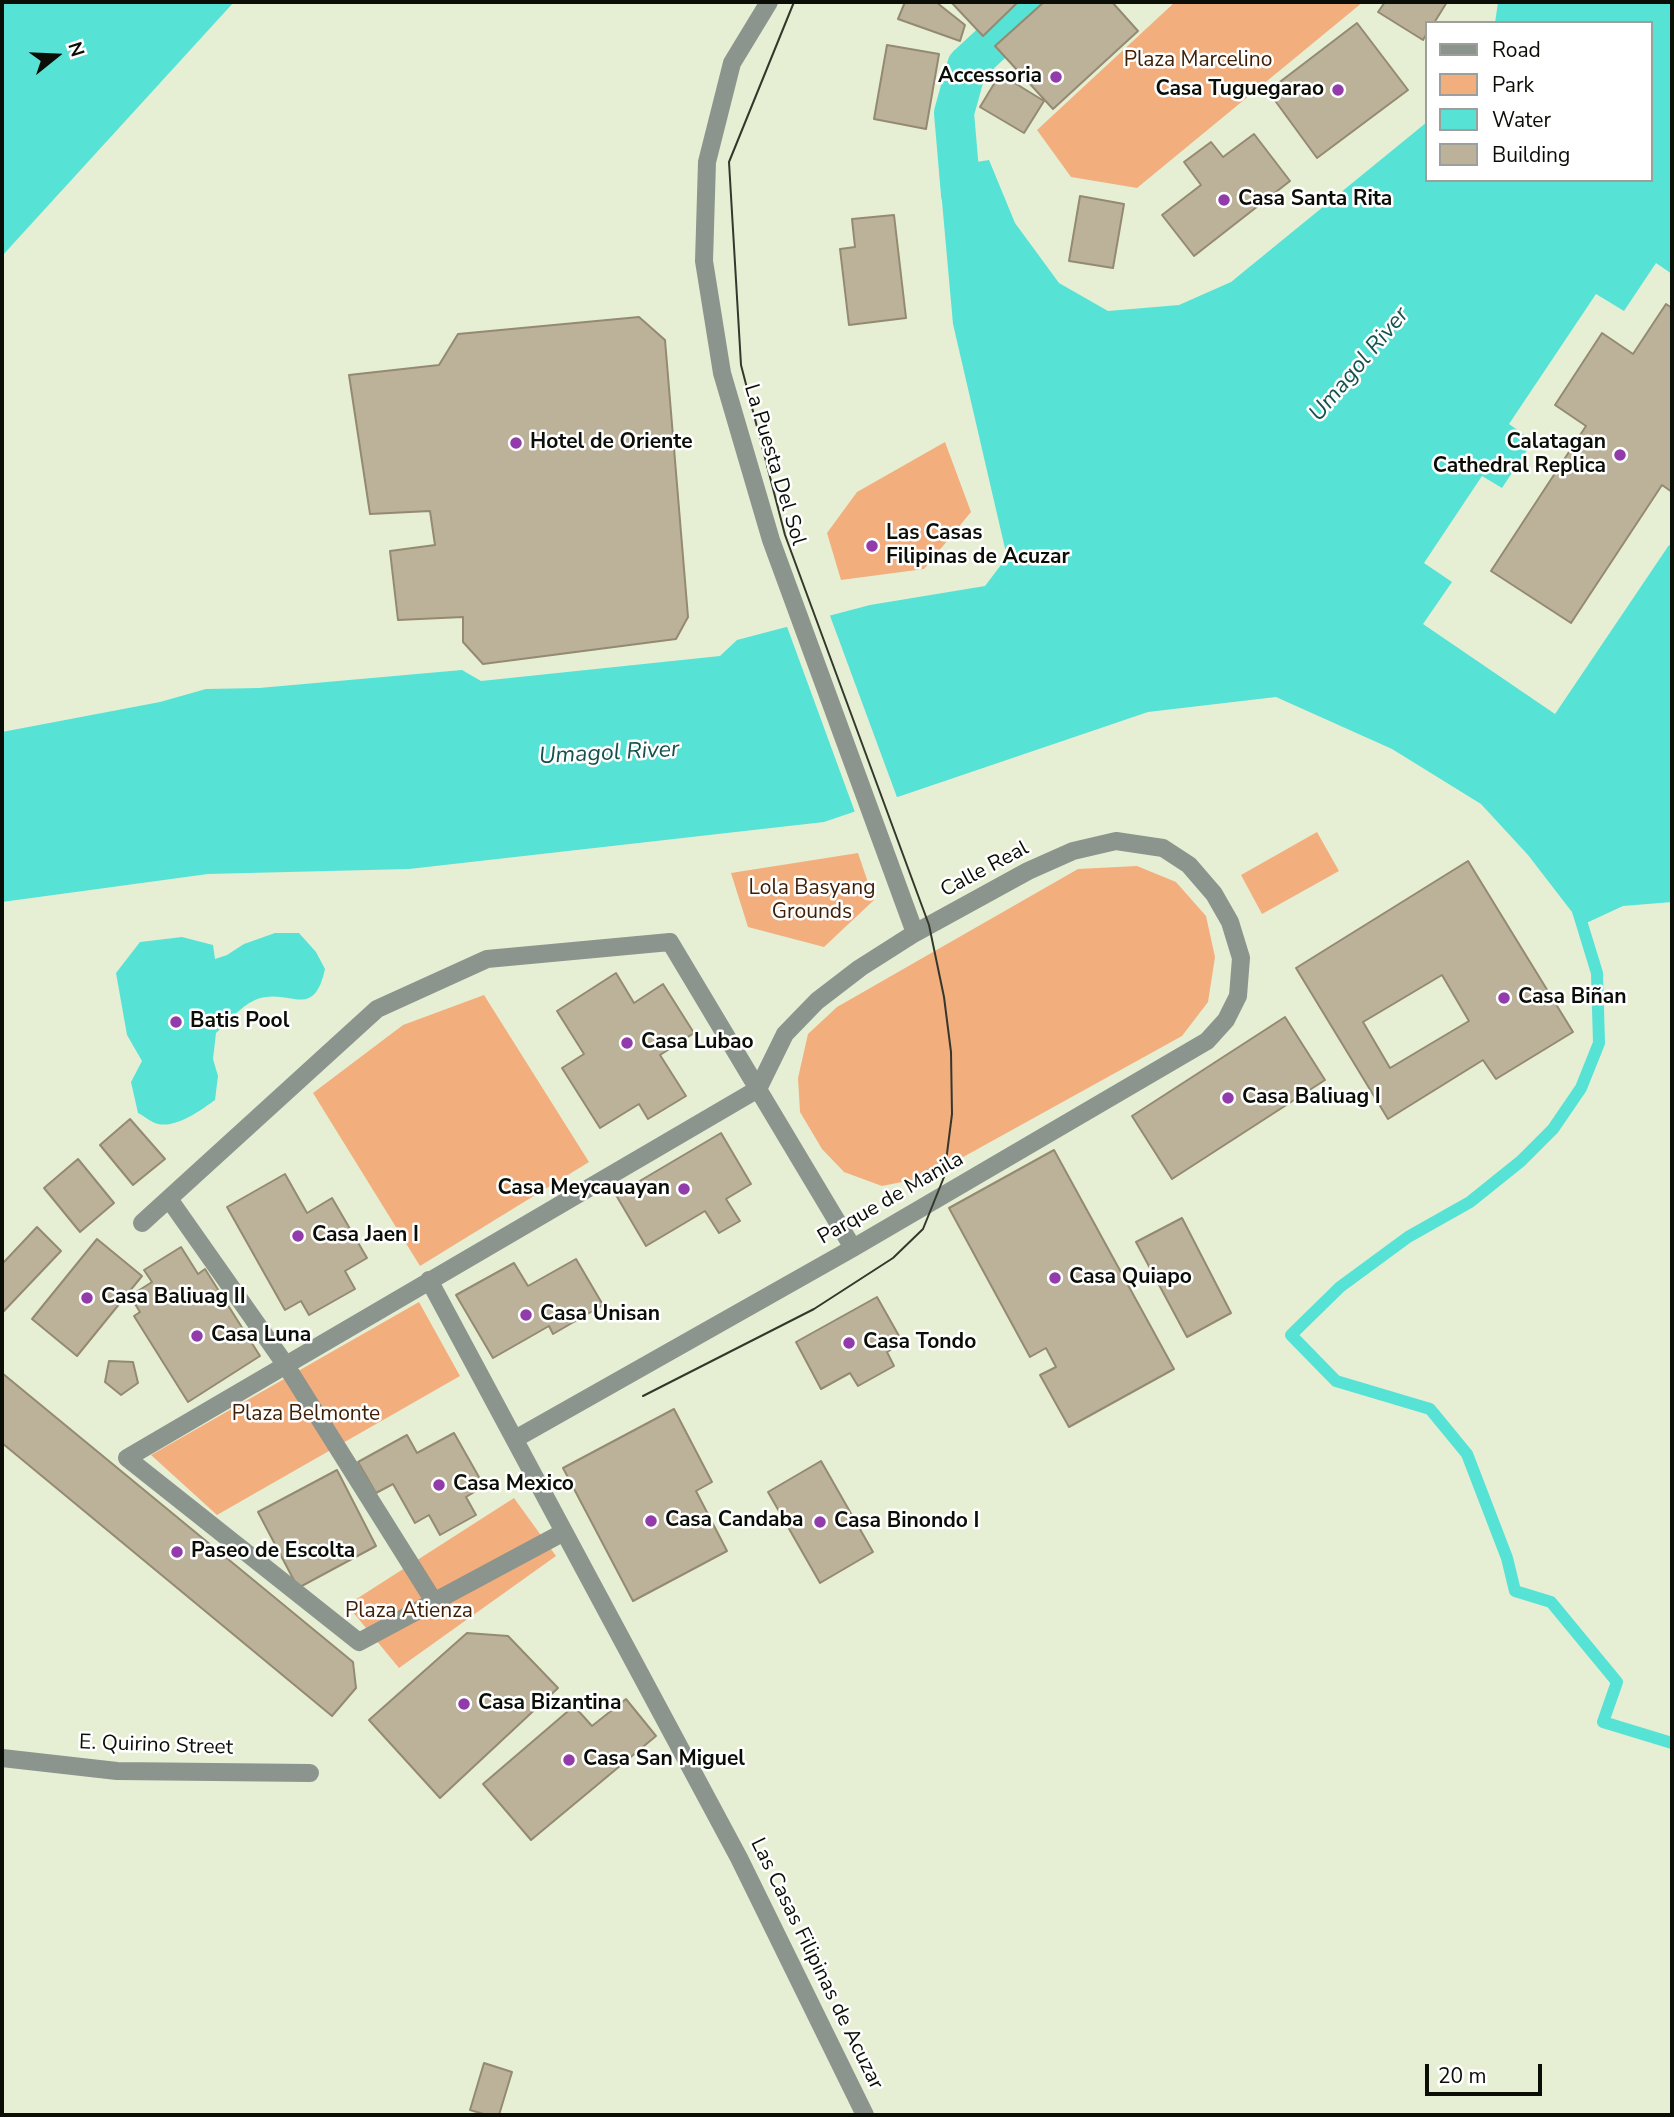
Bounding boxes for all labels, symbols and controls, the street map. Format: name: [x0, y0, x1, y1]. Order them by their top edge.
north arrow: [21, 21, 91, 91]
legend: [1426, 21, 1653, 182]
text: Road: [1492, 36, 1541, 64]
text: N: [61, 39, 91, 60]
park label: Plaza Marcelino: [1124, 48, 1272, 74]
place label: Accessoria: [938, 64, 1042, 90]
marker: Accessoria: [1048, 69, 1064, 85]
text: Park: [1492, 71, 1534, 99]
place label: Casa Tuguegarao: [1155, 77, 1324, 103]
marker: Casa Tuguegarao: [1330, 82, 1346, 98]
text: Water: [1492, 106, 1551, 134]
text: Building: [1492, 141, 1570, 169]
place label: Casa Santa Rita: [1238, 187, 1392, 213]
marker: Casa Santa Rita: [1216, 192, 1232, 208]
water label: Umagol River: [1304, 302, 1416, 428]
street label: La Puesta Del Sol: [738, 381, 810, 549]
place label: Hotel de Oriente: [530, 430, 693, 456]
place label: Calatagan Cathedral Replica: [1433, 430, 1606, 480]
marker: Hotel de Oriente: [508, 435, 524, 451]
marker: Calatagan Cathedral Replica: [1612, 447, 1628, 463]
place label: Las Casas Filipinas de Acuzar: [886, 521, 1070, 571]
marker: Las Casas Filipinas de Acuzar: [864, 538, 880, 554]
water label: Umagol River: [538, 737, 680, 771]
street label: Calle Real: [937, 836, 1033, 904]
park label: Lola Basyang Grounds: [749, 876, 875, 926]
place label: Casa Biñan: [1518, 985, 1627, 1011]
marker: Casa Biñan: [1496, 990, 1512, 1006]
place label: Batis Pool: [190, 1009, 289, 1035]
marker: Batis Pool: [168, 1014, 184, 1030]
place label: Casa Lubao: [641, 1030, 754, 1056]
marker: Casa Lubao: [619, 1035, 635, 1051]
place label: Casa Baliuag I: [1242, 1085, 1381, 1111]
marker: Casa Baliuag I: [1220, 1090, 1236, 1106]
street label: Parque de Manila: [814, 1147, 968, 1251]
place label: Casa Meycauayan: [497, 1176, 670, 1202]
marker: Casa Meycauayan: [676, 1181, 692, 1197]
place label: Casa Jaen I: [312, 1223, 419, 1249]
marker: Casa Jaen I: [290, 1228, 306, 1244]
place label: Casa Quiapo: [1069, 1265, 1192, 1291]
marker: Casa Quiapo: [1047, 1270, 1063, 1286]
place label: Casa Baliuag II: [101, 1285, 246, 1311]
marker: Casa Baliuag II: [79, 1290, 95, 1306]
place label: Casa Unisan: [540, 1302, 660, 1328]
marker: Casa Unisan: [518, 1307, 534, 1323]
place label: Casa Luna: [211, 1323, 311, 1349]
marker: Casa Luna: [189, 1328, 205, 1344]
place label: Casa Tondo: [863, 1330, 976, 1356]
marker: Casa Tondo: [841, 1335, 857, 1351]
park label: Plaza Belmonte: [232, 1402, 380, 1428]
place label: Casa Mexico: [453, 1472, 574, 1498]
marker: Casa Mexico: [431, 1477, 447, 1493]
place label: Casa Candaba: [665, 1508, 804, 1534]
place label: Casa Binondo I: [834, 1509, 980, 1535]
marker: Casa Candaba: [643, 1513, 659, 1529]
marker: Casa Binondo I: [812, 1514, 828, 1530]
place label: Paseo de Escolta: [191, 1539, 355, 1565]
marker: Paseo de Escolta: [169, 1544, 185, 1560]
park label: Plaza Atienza: [345, 1599, 473, 1625]
place label: Casa Bizantina: [478, 1691, 621, 1717]
marker: Casa Bizantina: [456, 1696, 472, 1712]
street label: E. Quirino Street: [79, 1731, 233, 1761]
place label: Casa San Miguel: [583, 1747, 745, 1773]
marker: Casa San Miguel: [561, 1752, 577, 1768]
street label: Las Casas Filipinas de Acuzar: [744, 1834, 888, 2094]
scale bar: [1429, 2050, 1546, 2094]
text: 20 m: [1438, 2062, 1487, 2090]

